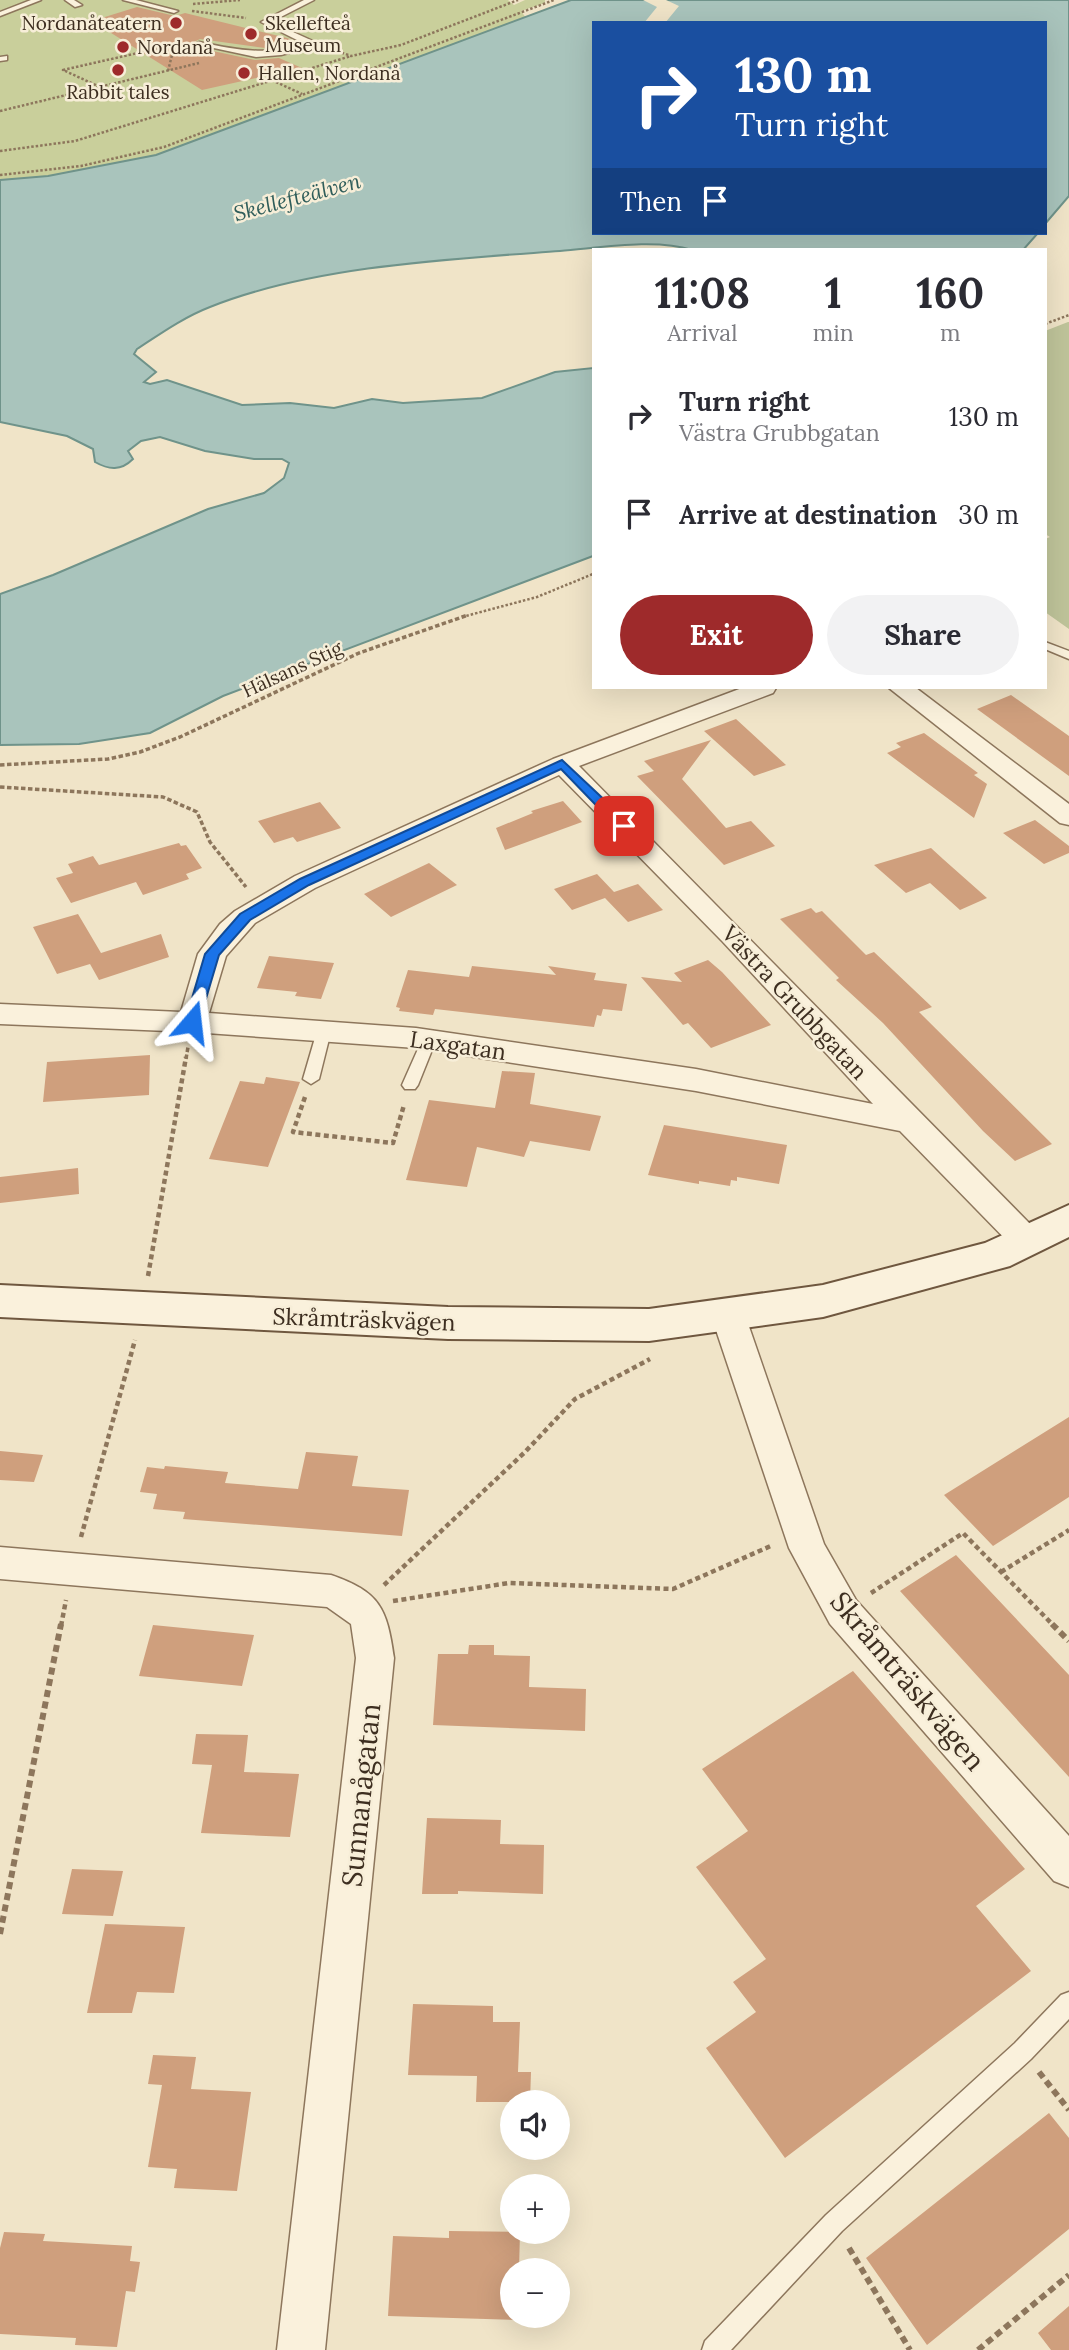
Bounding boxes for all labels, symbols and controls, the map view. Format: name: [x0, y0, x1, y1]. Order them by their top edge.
place label: Nordanåteatern: [21, 11, 162, 35]
place label: Skellefteå Museum: [265, 11, 351, 57]
marker: Nordanåteatern: [168, 15, 184, 31]
marker: Skellefteå Museum: [243, 26, 259, 42]
place label: Nordanå: [137, 35, 213, 59]
marker: Nordanå: [115, 39, 131, 55]
text: 130 m: [735, 43, 871, 105]
icon: right: [620, 49, 711, 140]
place label: Hallen, Nordanå: [258, 61, 401, 85]
marker: Rabbit tales: [110, 62, 126, 78]
marker: Hallen, Nordanå: [236, 65, 252, 81]
place label: Rabbit tales: [66, 80, 170, 104]
text: Turn right: [735, 104, 888, 145]
water label: Skellefteälven: [230, 167, 364, 227]
icon: arrive: [696, 182, 734, 220]
text: Then: [620, 185, 682, 218]
text: 11:08: [655, 266, 750, 320]
text: 1: [825, 266, 842, 320]
text: 160: [916, 266, 984, 320]
text: Arrival: [667, 318, 737, 347]
text: min: [813, 318, 854, 347]
text: m: [940, 318, 961, 347]
text: Turn right: [679, 385, 810, 418]
icon: right: [620, 397, 658, 435]
text: 130 m: [949, 400, 1019, 433]
text: Västra Grubbgatan: [679, 418, 880, 447]
icon: arrive: [620, 495, 658, 533]
text: Arrive at destination: [679, 498, 937, 531]
text: 30 m: [958, 498, 1019, 531]
button: Exit: [620, 595, 813, 675]
button: Share: [827, 595, 1019, 675]
street label: Hälsans Stig: [238, 635, 346, 703]
pin: [594, 796, 654, 856]
icon: arrive: [605, 807, 643, 845]
street label: Västra Grubbgatan: [715, 918, 874, 1085]
position arrow: [155, 985, 229, 1059]
street label: Laxgatan: [408, 1024, 508, 1066]
street label: Skråmträskvägen: [272, 1301, 456, 1337]
street label: Skråmträskvägen: [823, 1584, 993, 1778]
street label: Sunnanågatan: [333, 1701, 389, 1889]
map controls: [500, 2090, 570, 2328]
button: sound: [500, 2090, 570, 2160]
button: +: [500, 2174, 570, 2244]
button: −: [500, 2258, 570, 2328]

